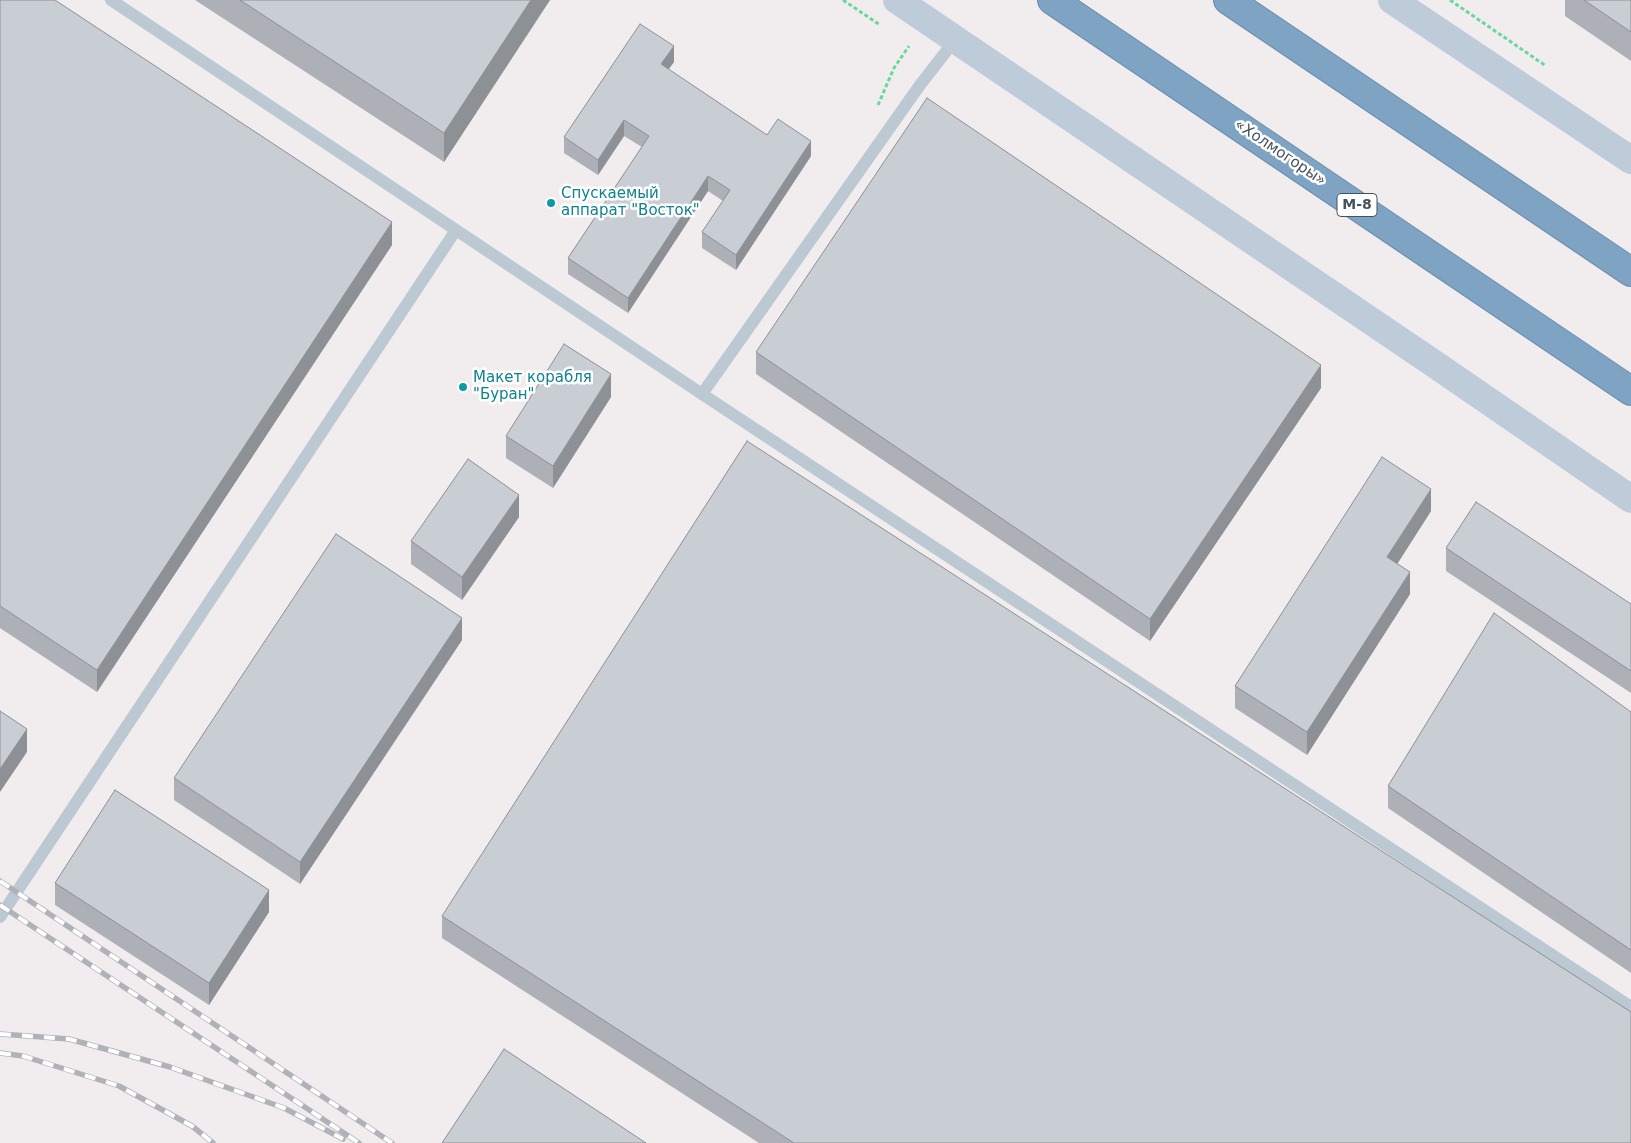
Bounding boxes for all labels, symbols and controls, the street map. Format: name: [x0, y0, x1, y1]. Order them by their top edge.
street label: «Холмогоры»: [1231, 116, 1329, 190]
place label: Спускаемый аппарат "Восток": [561, 185, 700, 220]
road number: М-8: [1337, 194, 1377, 216]
marker: Спускаемый аппарат "Восток": [545, 197, 557, 209]
place label: Макет корабля "Буран": [473, 369, 592, 404]
marker: Макет корабля "Буран": [457, 381, 469, 393]

